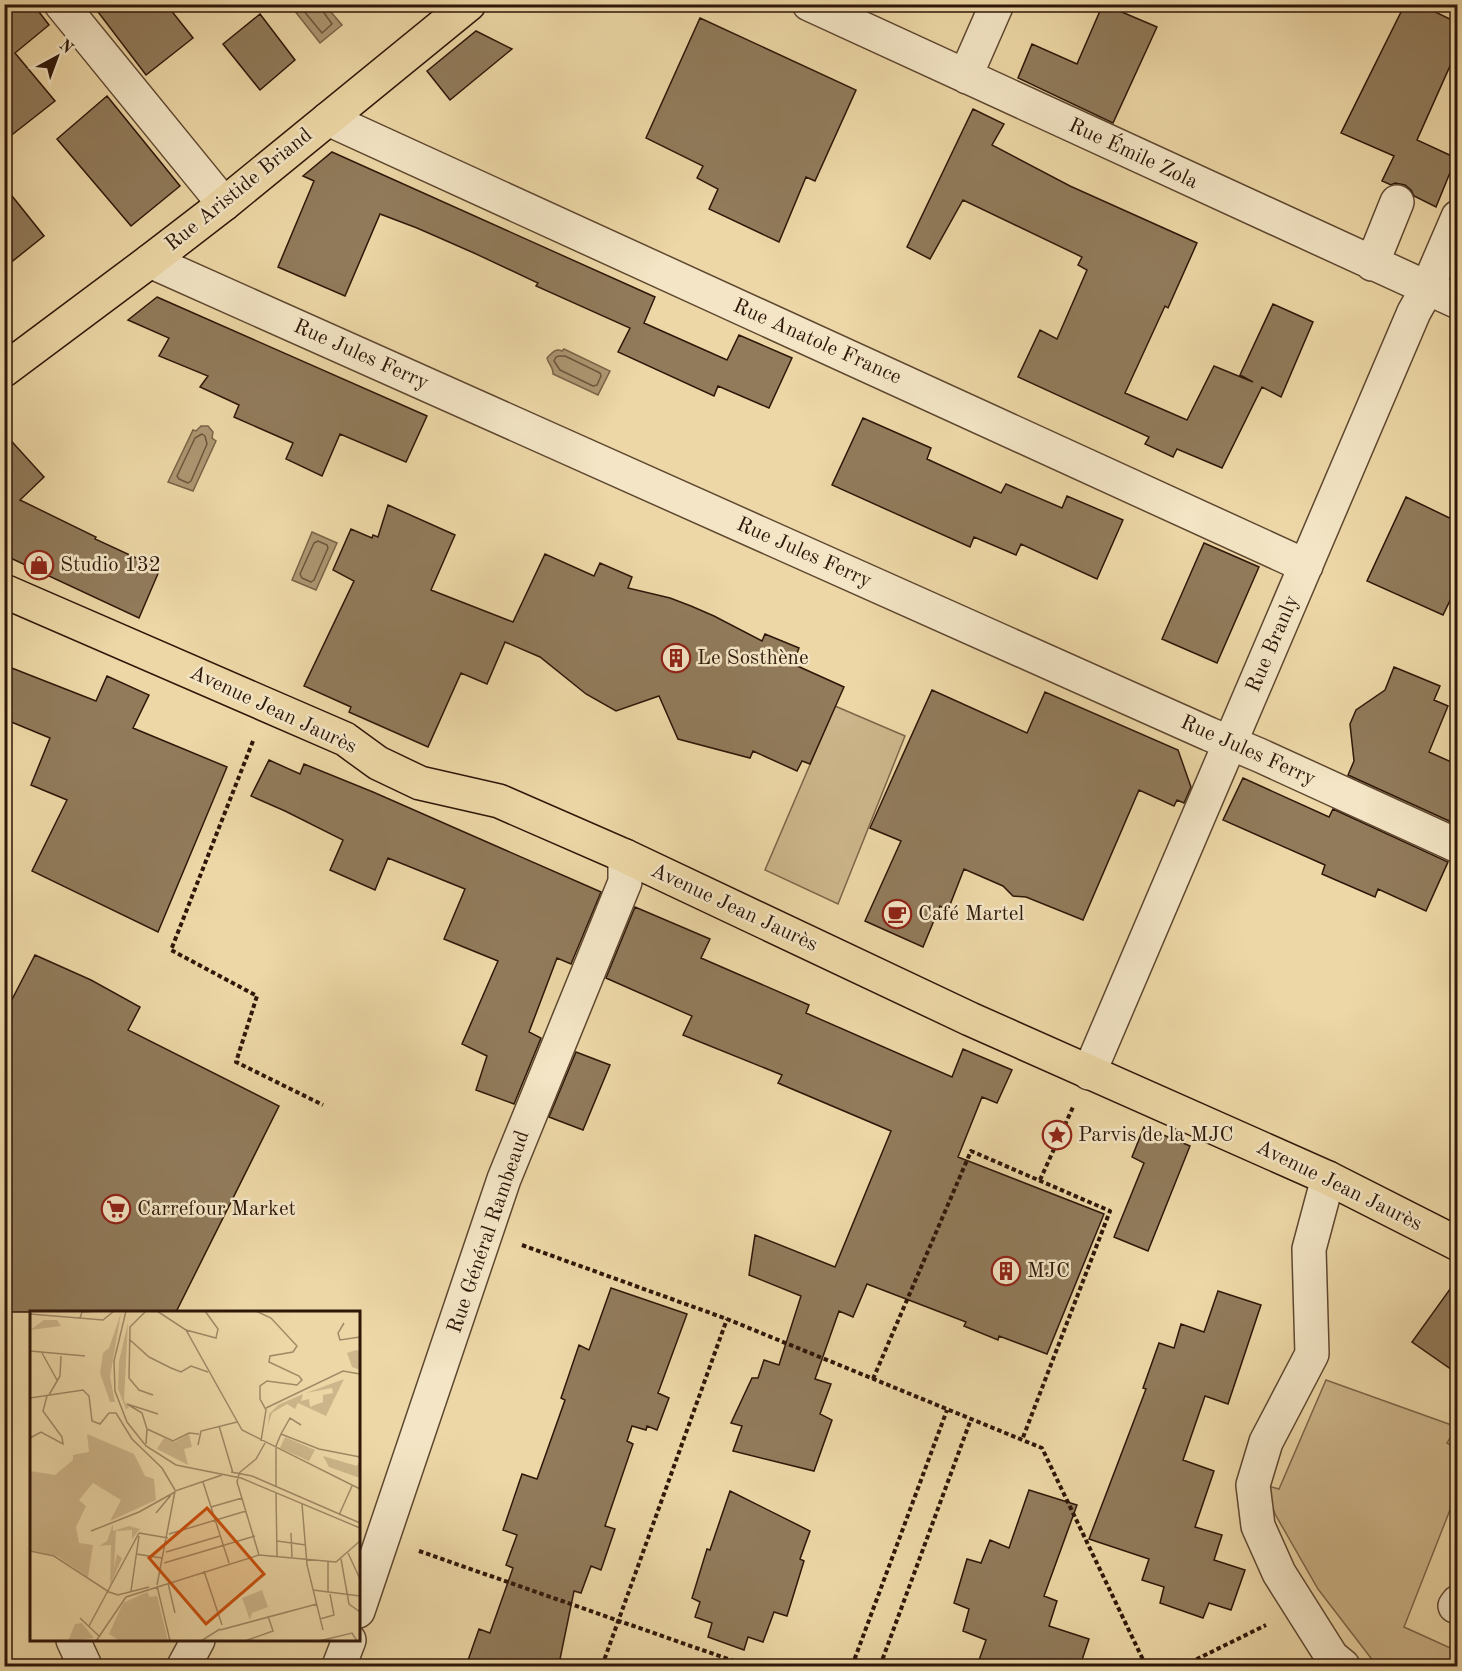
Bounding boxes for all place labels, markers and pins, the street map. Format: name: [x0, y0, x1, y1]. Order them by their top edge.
shop icon: Studio 132: [23, 549, 55, 581]
place label: Studio 132: [60, 555, 161, 576]
building icon: Le Sosthène: [660, 642, 692, 674]
place label: Le Sosthène: [697, 648, 809, 669]
cafe icon: Café Martel: [881, 898, 913, 930]
place label: Café Martel: [918, 904, 1025, 925]
place icon: Parvis de la MJC: [1041, 1119, 1073, 1151]
place label: Parvis de la MJC: [1078, 1125, 1234, 1146]
supermarket icon: Carrefour Market: [100, 1193, 132, 1225]
place label: Carrefour Market: [137, 1199, 296, 1220]
building icon: MJC: [990, 1255, 1022, 1287]
place label: MJC: [1027, 1261, 1070, 1282]

